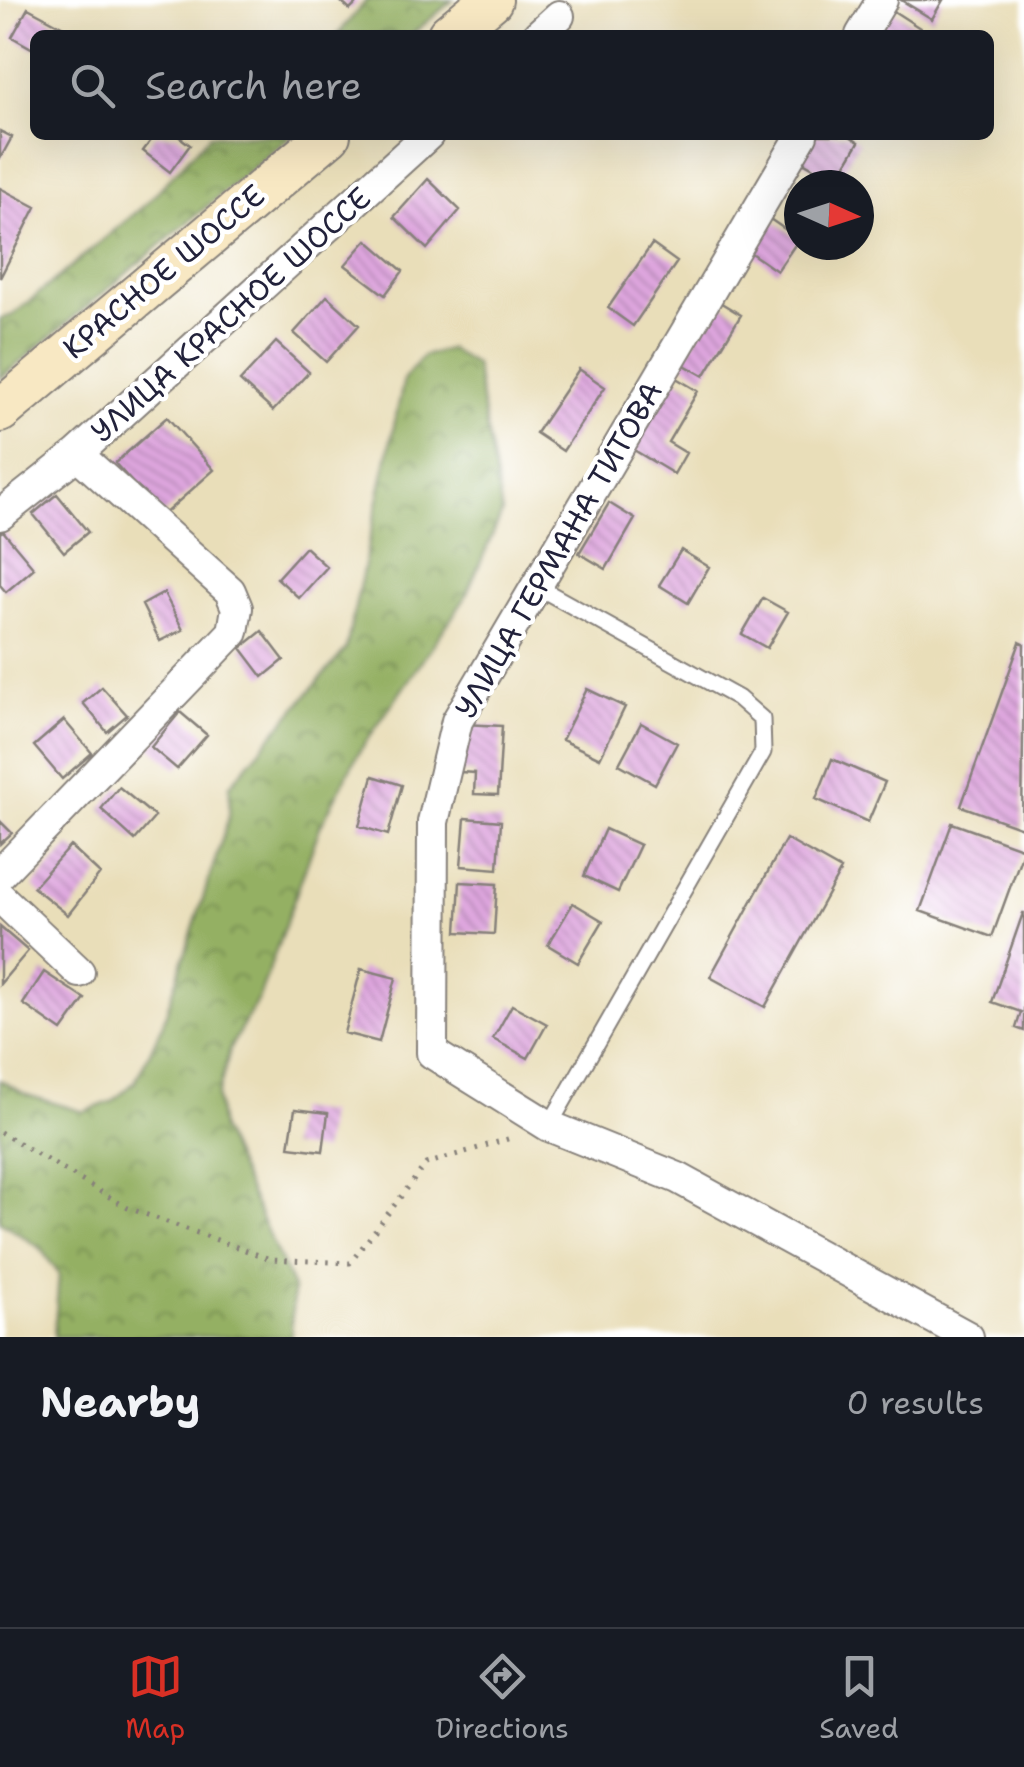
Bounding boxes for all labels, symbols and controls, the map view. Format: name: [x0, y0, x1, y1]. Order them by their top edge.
search box: [30, 30, 994, 140]
icon: search: [65, 58, 120, 113]
text: Search here: [145, 60, 362, 111]
north arrow: [784, 170, 874, 260]
street label: КРАСНОЕ ШОССЕ: [54, 175, 273, 368]
street label: УЛИЦА КРАСНОЕ ШОССЕ: [82, 178, 379, 452]
street label: УЛИЦА ГЕРМАНА ТИТОВА: [445, 374, 672, 726]
text: Nearby: [40, 1374, 200, 1430]
text: 0 results: [847, 1381, 984, 1424]
tab: Map: [125, 1649, 185, 1747]
tab: Directions: [436, 1649, 569, 1747]
tab: Saved: [819, 1649, 899, 1747]

